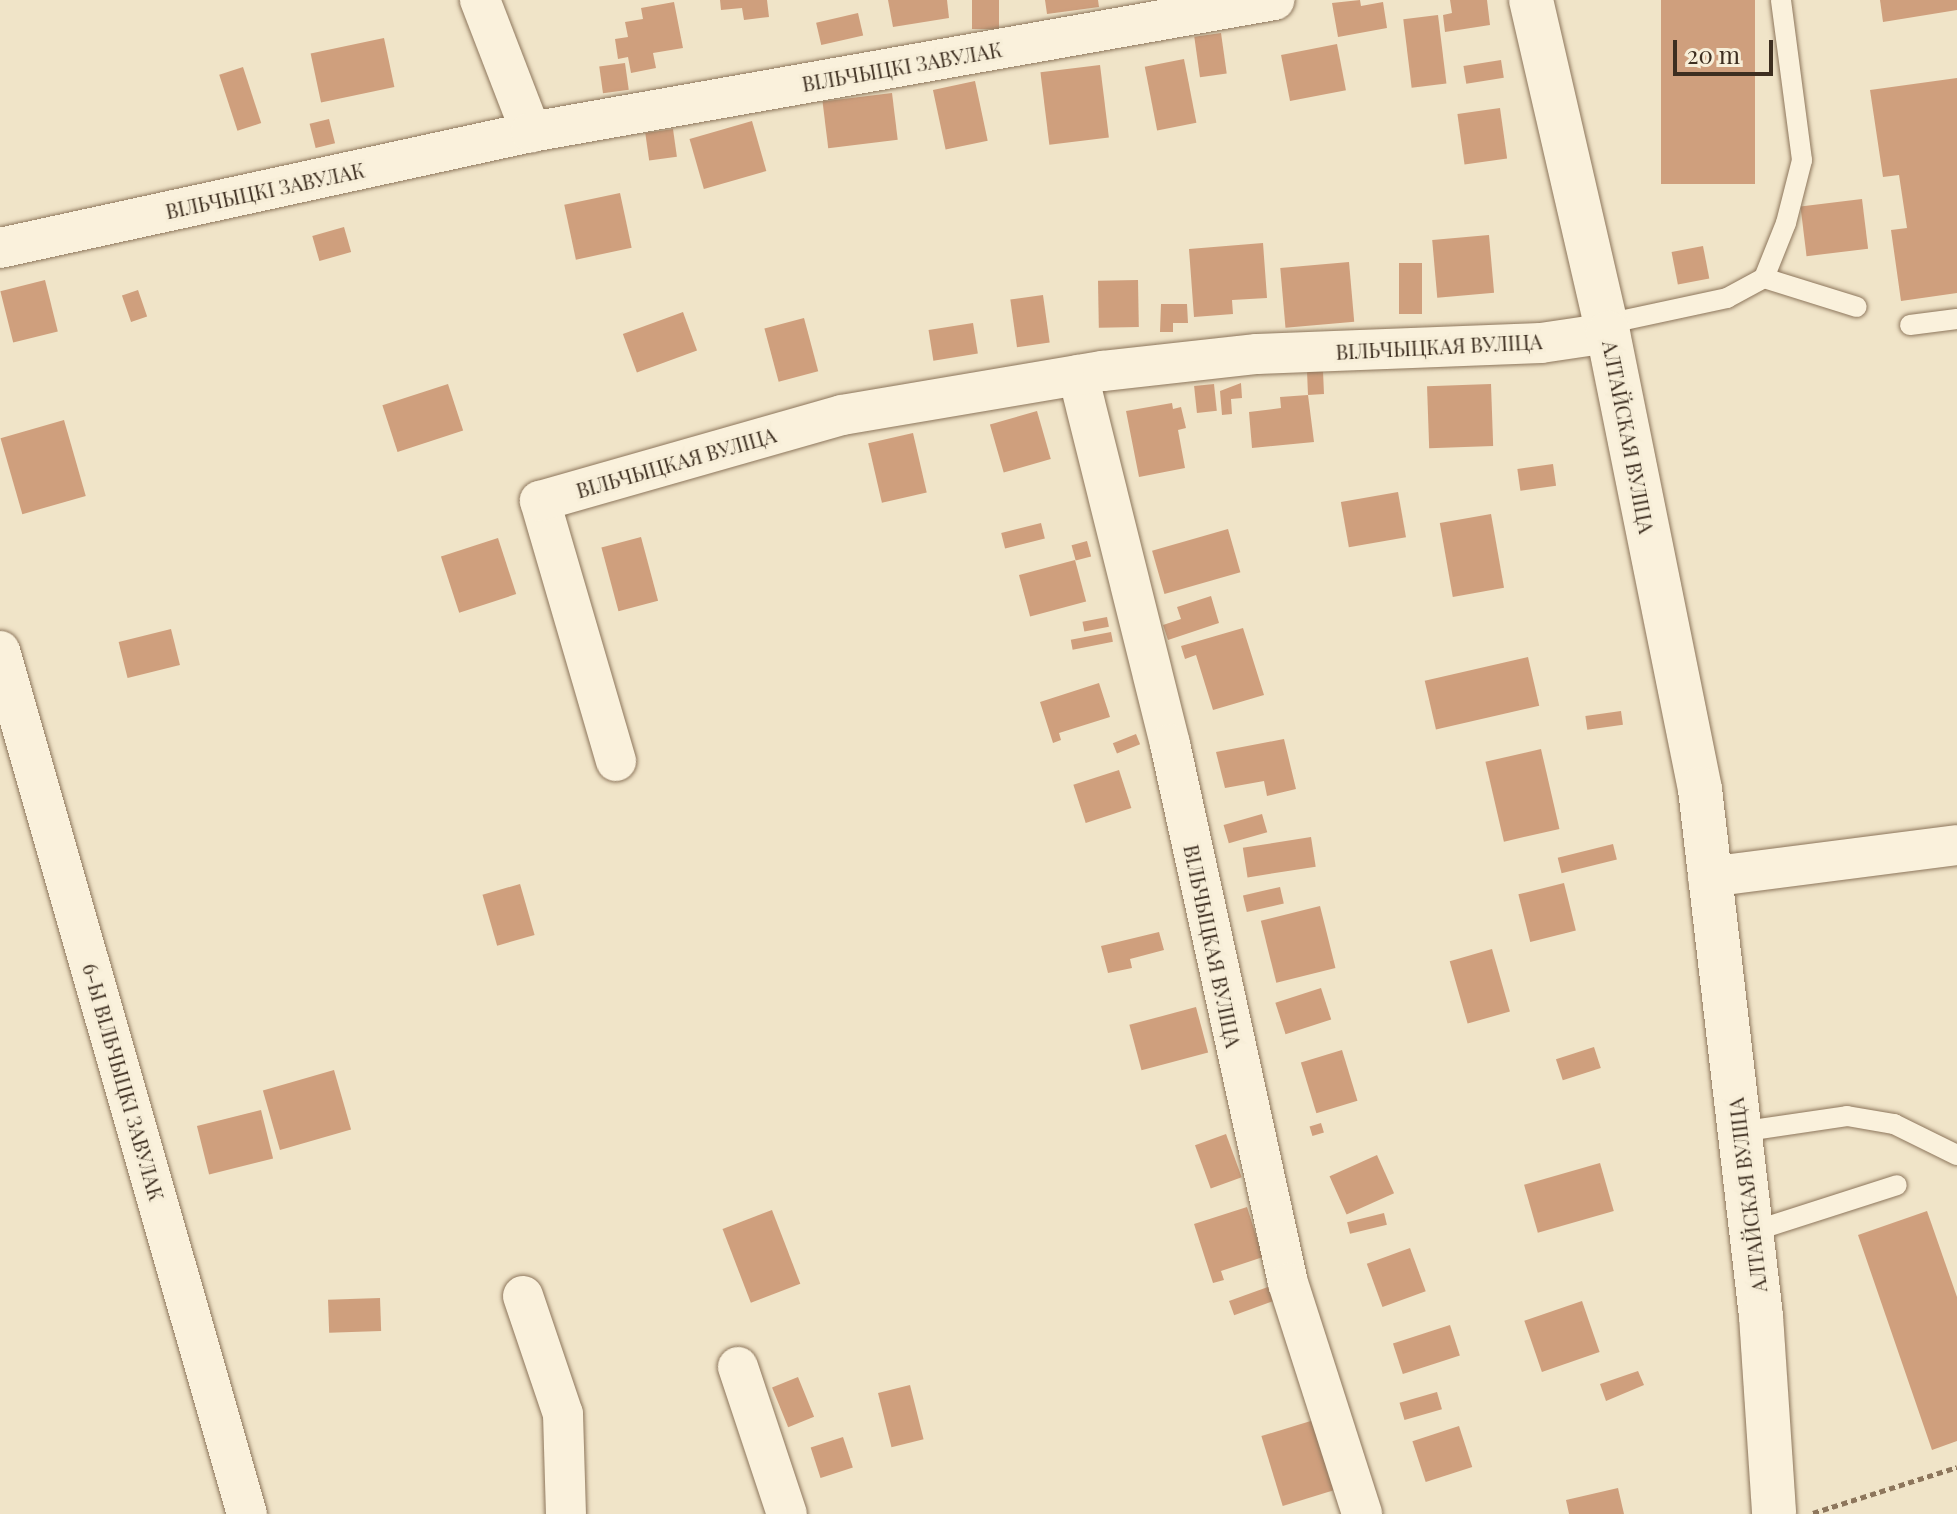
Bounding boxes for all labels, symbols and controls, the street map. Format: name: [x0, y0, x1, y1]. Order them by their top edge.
scale bar: [1677, 24, 1777, 74]
street label: ВІЛЬЧЫЦКІ ЗАВУЛАК: [800, 37, 1004, 95]
text: 20 m: [1687, 38, 1740, 70]
street label: ВІЛЬЧЫЦКІ ЗАВУЛАК: [163, 157, 367, 223]
street label: ВІЛЬЧЫЦКАЯ ВУЛІЦА: [1335, 329, 1543, 363]
street label: АЛТАЙСКАЯ ВУЛІЦА: [1599, 339, 1659, 535]
street label: ВІЛЬЧЫЦКАЯ ВУЛІЦА: [573, 422, 779, 502]
street label: ВІЛЬЧЫЦКАЯ ВУЛІЦА: [1180, 842, 1246, 1050]
street label: 6-Ы ВІЛЬЧЫЦКІ ЗАВУЛАК: [79, 960, 169, 1204]
street label: АЛТАЙСКАЯ ВУЛІЦА: [1723, 1096, 1771, 1294]

